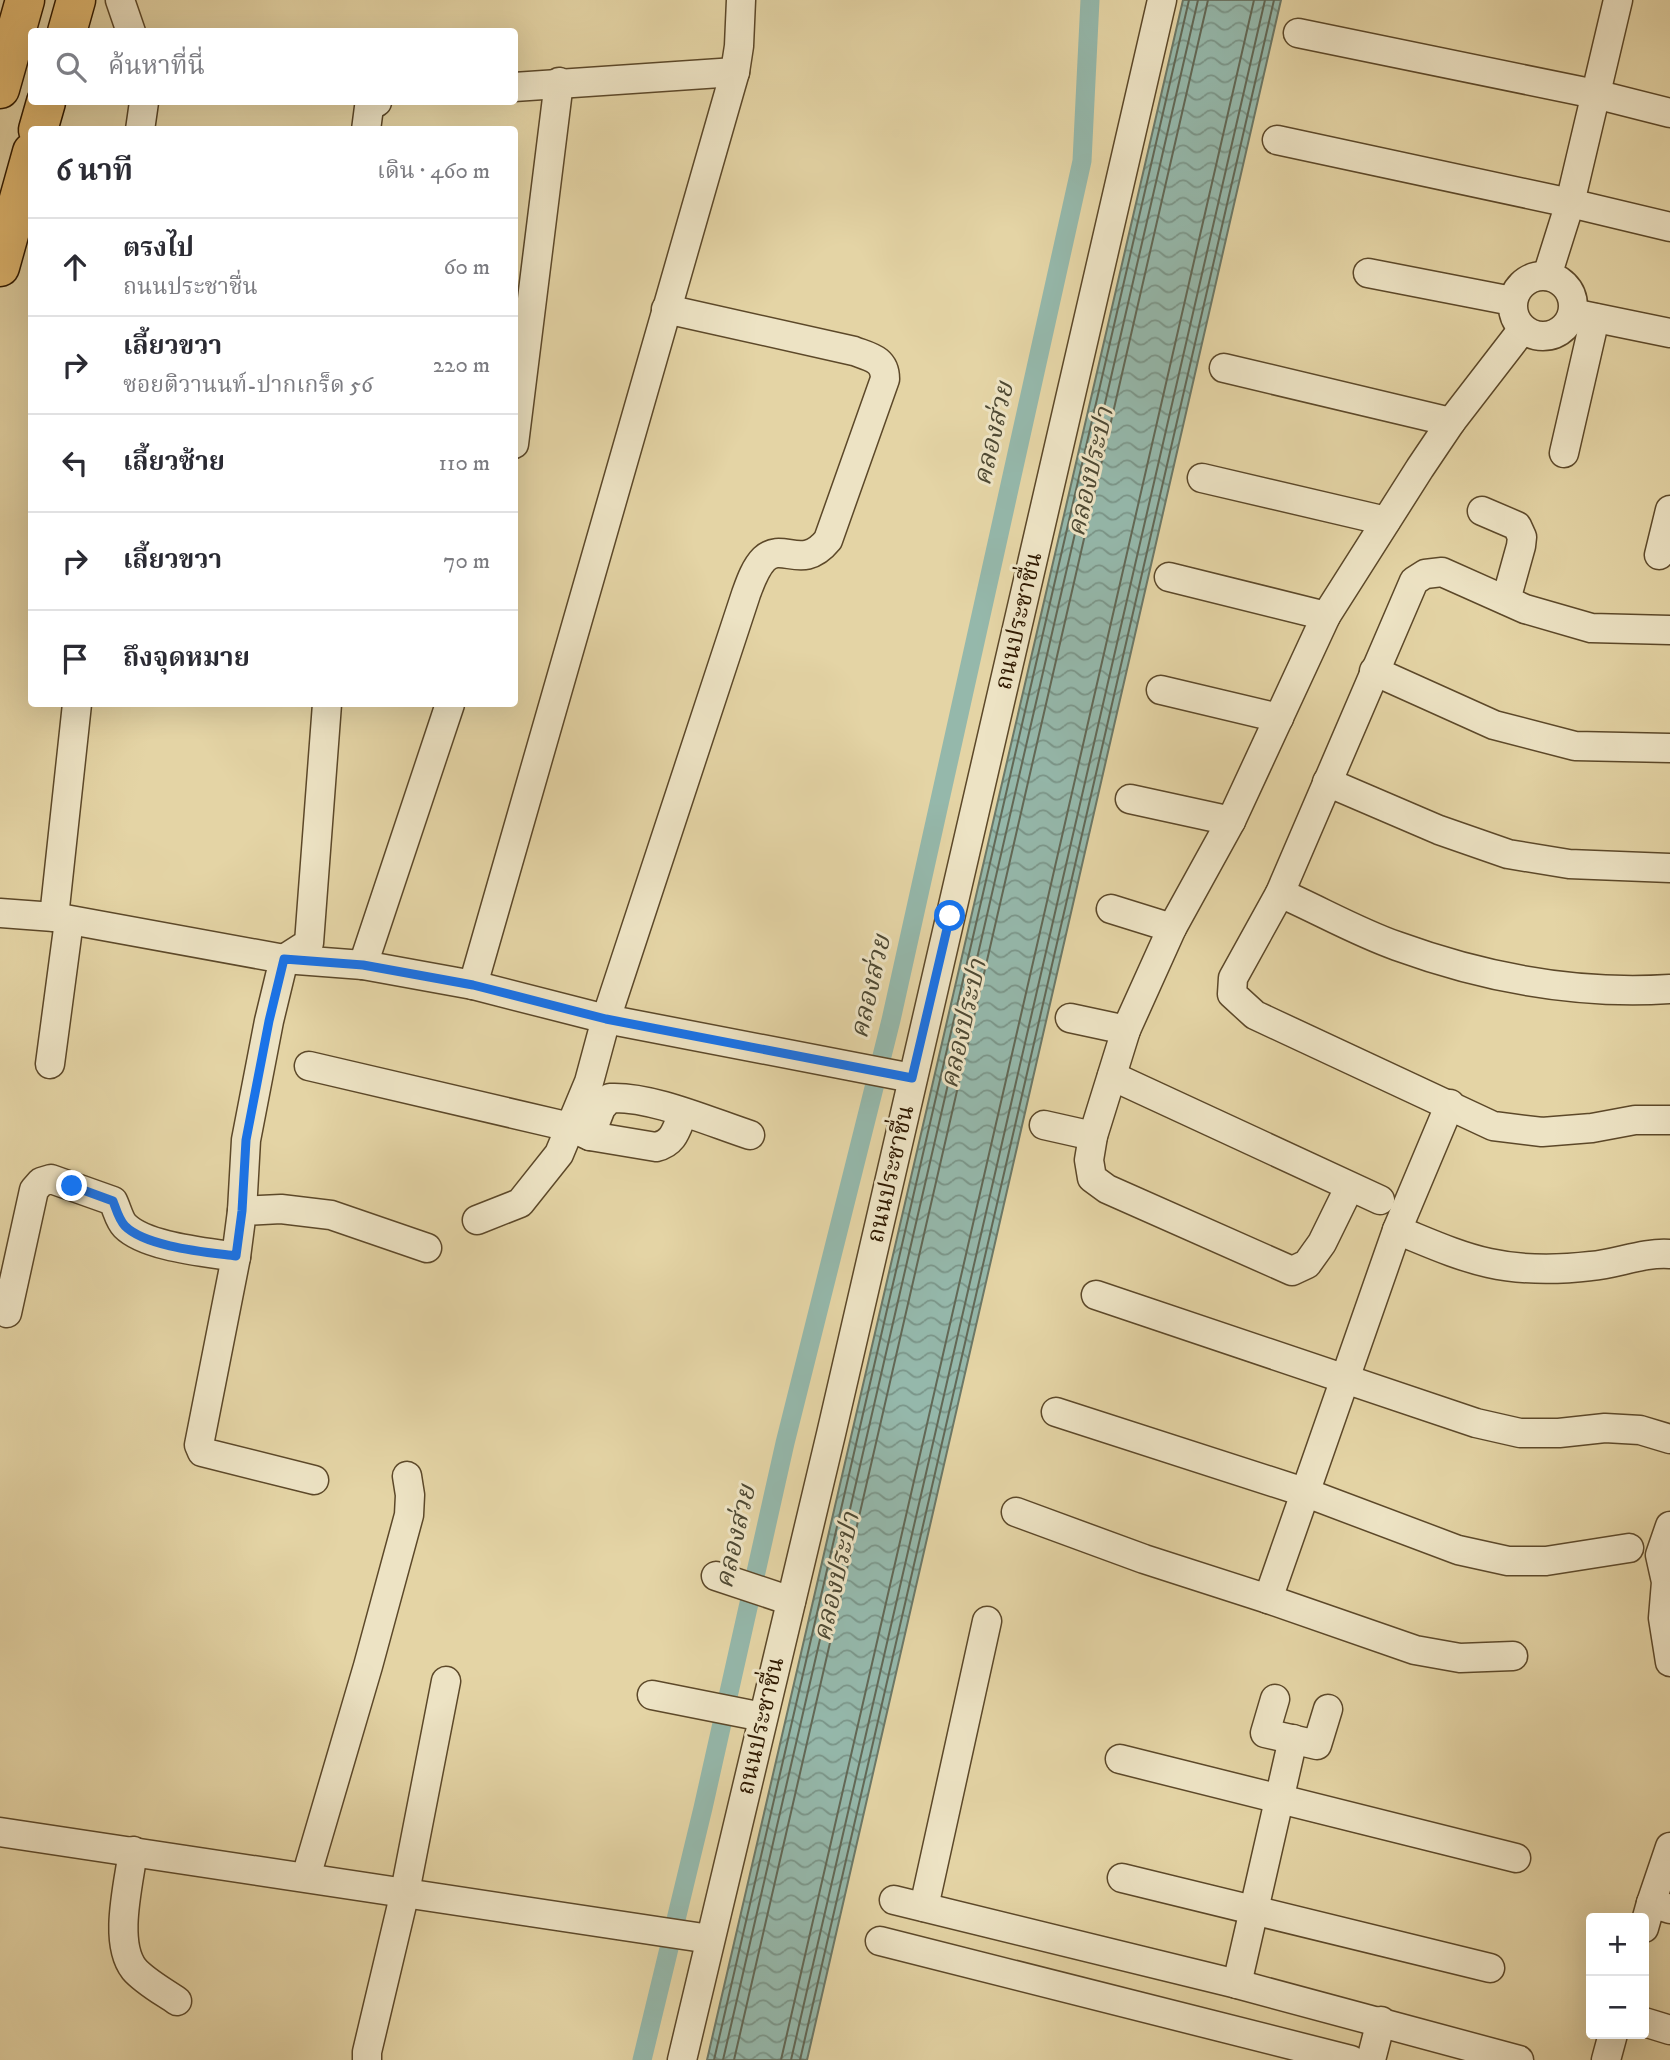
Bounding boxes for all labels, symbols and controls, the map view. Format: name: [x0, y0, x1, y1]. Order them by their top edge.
search box: [28, 28, 518, 105]
icon: search: [52, 48, 90, 86]
text: ค้นหาที่นี่: [108, 50, 205, 83]
text: 6 นาที: [56, 153, 133, 190]
text: เดิน · 460 m: [377, 157, 490, 186]
text: ตรงไป: [123, 232, 194, 265]
icon: ahead: [56, 248, 94, 286]
text: 60 m: [443, 253, 490, 282]
text: ถนนประชาชื่น: [123, 273, 258, 302]
text: เลี้ยวขวา: [123, 330, 222, 363]
icon: right: [56, 346, 94, 384]
text: 220 m: [433, 351, 490, 380]
text: ซอยติวานนท์-ปากเกร็ด 56: [123, 371, 373, 400]
water label: คลองส่วย: [966, 378, 1022, 489]
water label: คลองประปา: [1060, 403, 1122, 540]
icon: left: [56, 444, 94, 482]
text: เลี้ยวซ้าย: [123, 446, 225, 479]
text: 110 m: [439, 449, 490, 478]
icon: right: [56, 542, 94, 580]
text: เลี้ยวขวา: [123, 544, 222, 577]
text: 70 m: [443, 547, 490, 576]
street label: ถนนประชาชื่น: [985, 548, 1049, 693]
icon: arrive: [56, 640, 94, 678]
text: ถึงจุดหมาย: [123, 642, 250, 675]
route start: [934, 900, 965, 931]
water label: คลองส่วย: [843, 931, 899, 1042]
water label: คลองประปา: [933, 955, 995, 1092]
street label: ถนนประชาชื่น: [857, 1101, 921, 1246]
route end: [56, 1170, 87, 1201]
water label: คลองส่วย: [708, 1481, 764, 1592]
water label: คลองประปา: [806, 1508, 868, 1645]
street label: ถนนประชาชื่น: [727, 1653, 791, 1798]
map controls: [1586, 1913, 1649, 2039]
button: +: [1586, 1913, 1649, 1976]
button: −: [1586, 1976, 1649, 2039]

